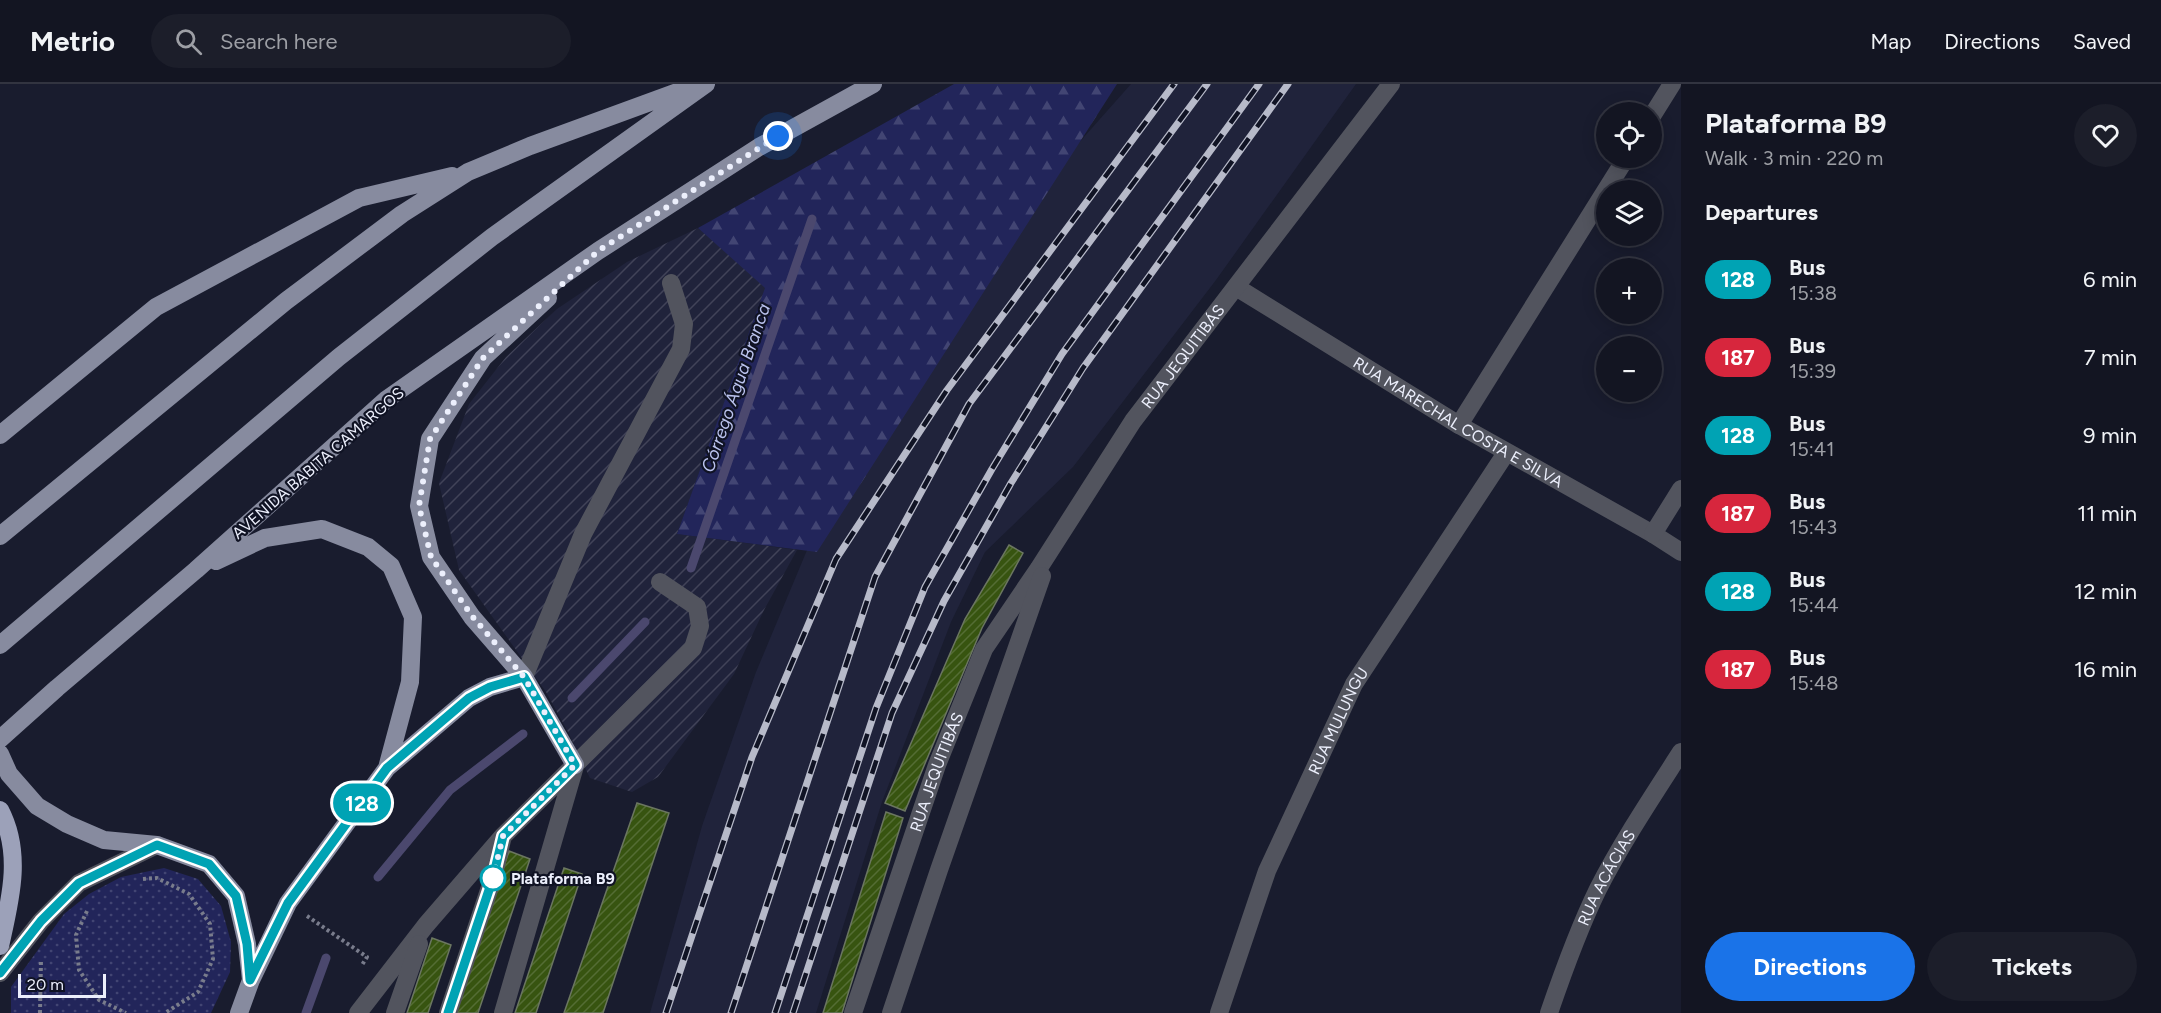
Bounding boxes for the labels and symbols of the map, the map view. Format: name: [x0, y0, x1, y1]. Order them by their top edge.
your location: [763, 121, 793, 151]
water label: Córrego Água Branca: [697, 300, 775, 475]
street label: RUA JEQUITIBÁS: [1137, 300, 1228, 412]
street label: RUA MARECHAL COSTA E SILVA: [1350, 353, 1567, 491]
street label: AVENIDA BABITA CAMARGOS: [228, 383, 408, 543]
street label: RUA MULUNGU: [1304, 664, 1372, 777]
street label: RUA JEQUITIBÁS: [906, 709, 967, 834]
line badge: 128: [328, 784, 397, 822]
street label: RUA ACÁCIAS: [1573, 826, 1639, 928]
marker: Plataforma B9: [480, 865, 506, 891]
place label: Plataforma B9: [511, 869, 615, 888]
scale bar: [18, 971, 106, 998]

